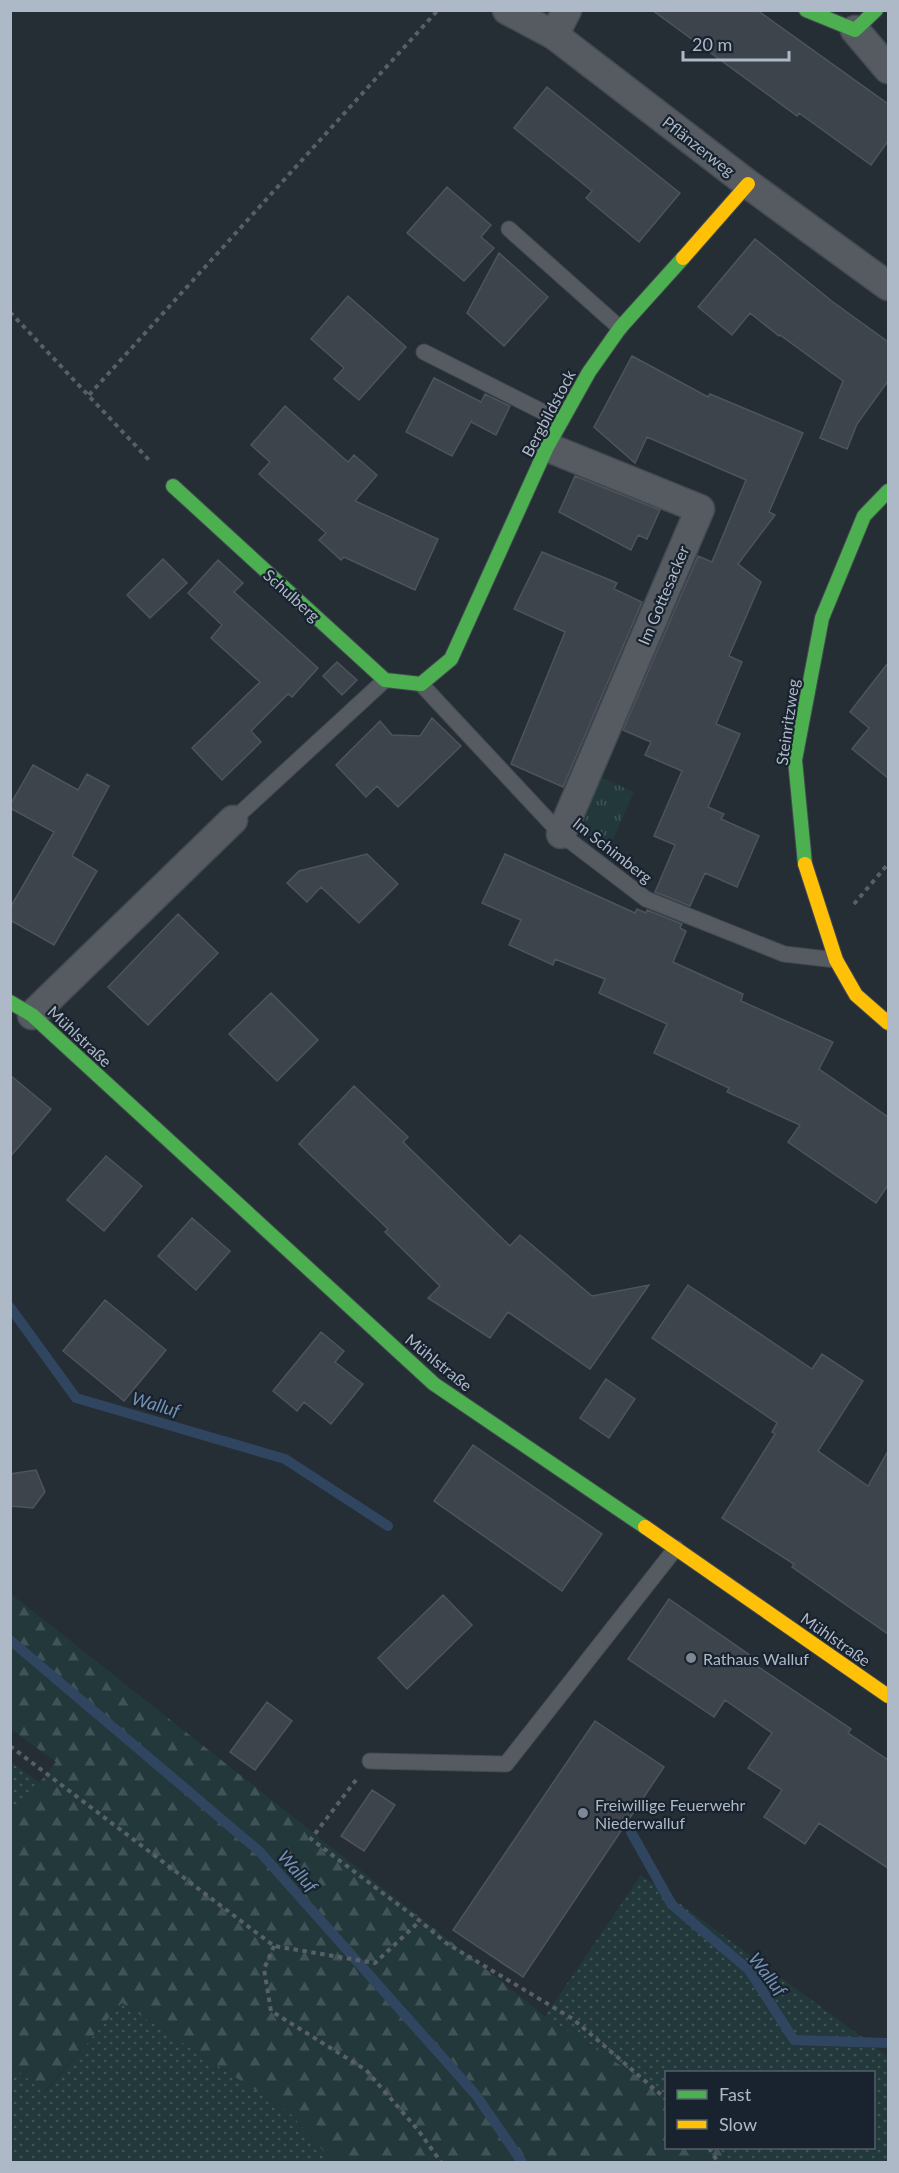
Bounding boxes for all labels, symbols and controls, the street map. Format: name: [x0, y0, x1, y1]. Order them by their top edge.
scale bar: [683, 24, 790, 62]
text: 20 m: [692, 33, 732, 55]
street label: Pflänzerweg: [659, 112, 739, 180]
street label: Bergbildstock: [517, 366, 579, 460]
street label: Im Gottesacker: [634, 542, 693, 647]
street label: Schulberg: [260, 565, 324, 625]
street label: Steinritzweg: [772, 678, 802, 766]
street label: Im Schimberg: [570, 813, 656, 887]
street label: Mühlstraße: [44, 1002, 116, 1070]
street label: Mühlstraße: [402, 1329, 476, 1395]
water label: Walluf: [129, 1387, 184, 1422]
street label: Mühlstraße: [798, 1608, 874, 1670]
place label: Rathaus Walluf: [703, 1649, 809, 1668]
marker: Rathaus Walluf: [684, 1651, 698, 1665]
place label: Freiwillige Feuerwehr Niederwalluf: [595, 1795, 746, 1832]
marker: Freiwillige Feuerwehr Niederwalluf: [576, 1806, 590, 1820]
water label: Walluf: [273, 1845, 323, 1897]
water label: Walluf: [744, 1948, 792, 2001]
legend: [665, 2071, 875, 2149]
text: Fast: [719, 2083, 752, 2105]
text: Slow: [719, 2113, 757, 2135]

